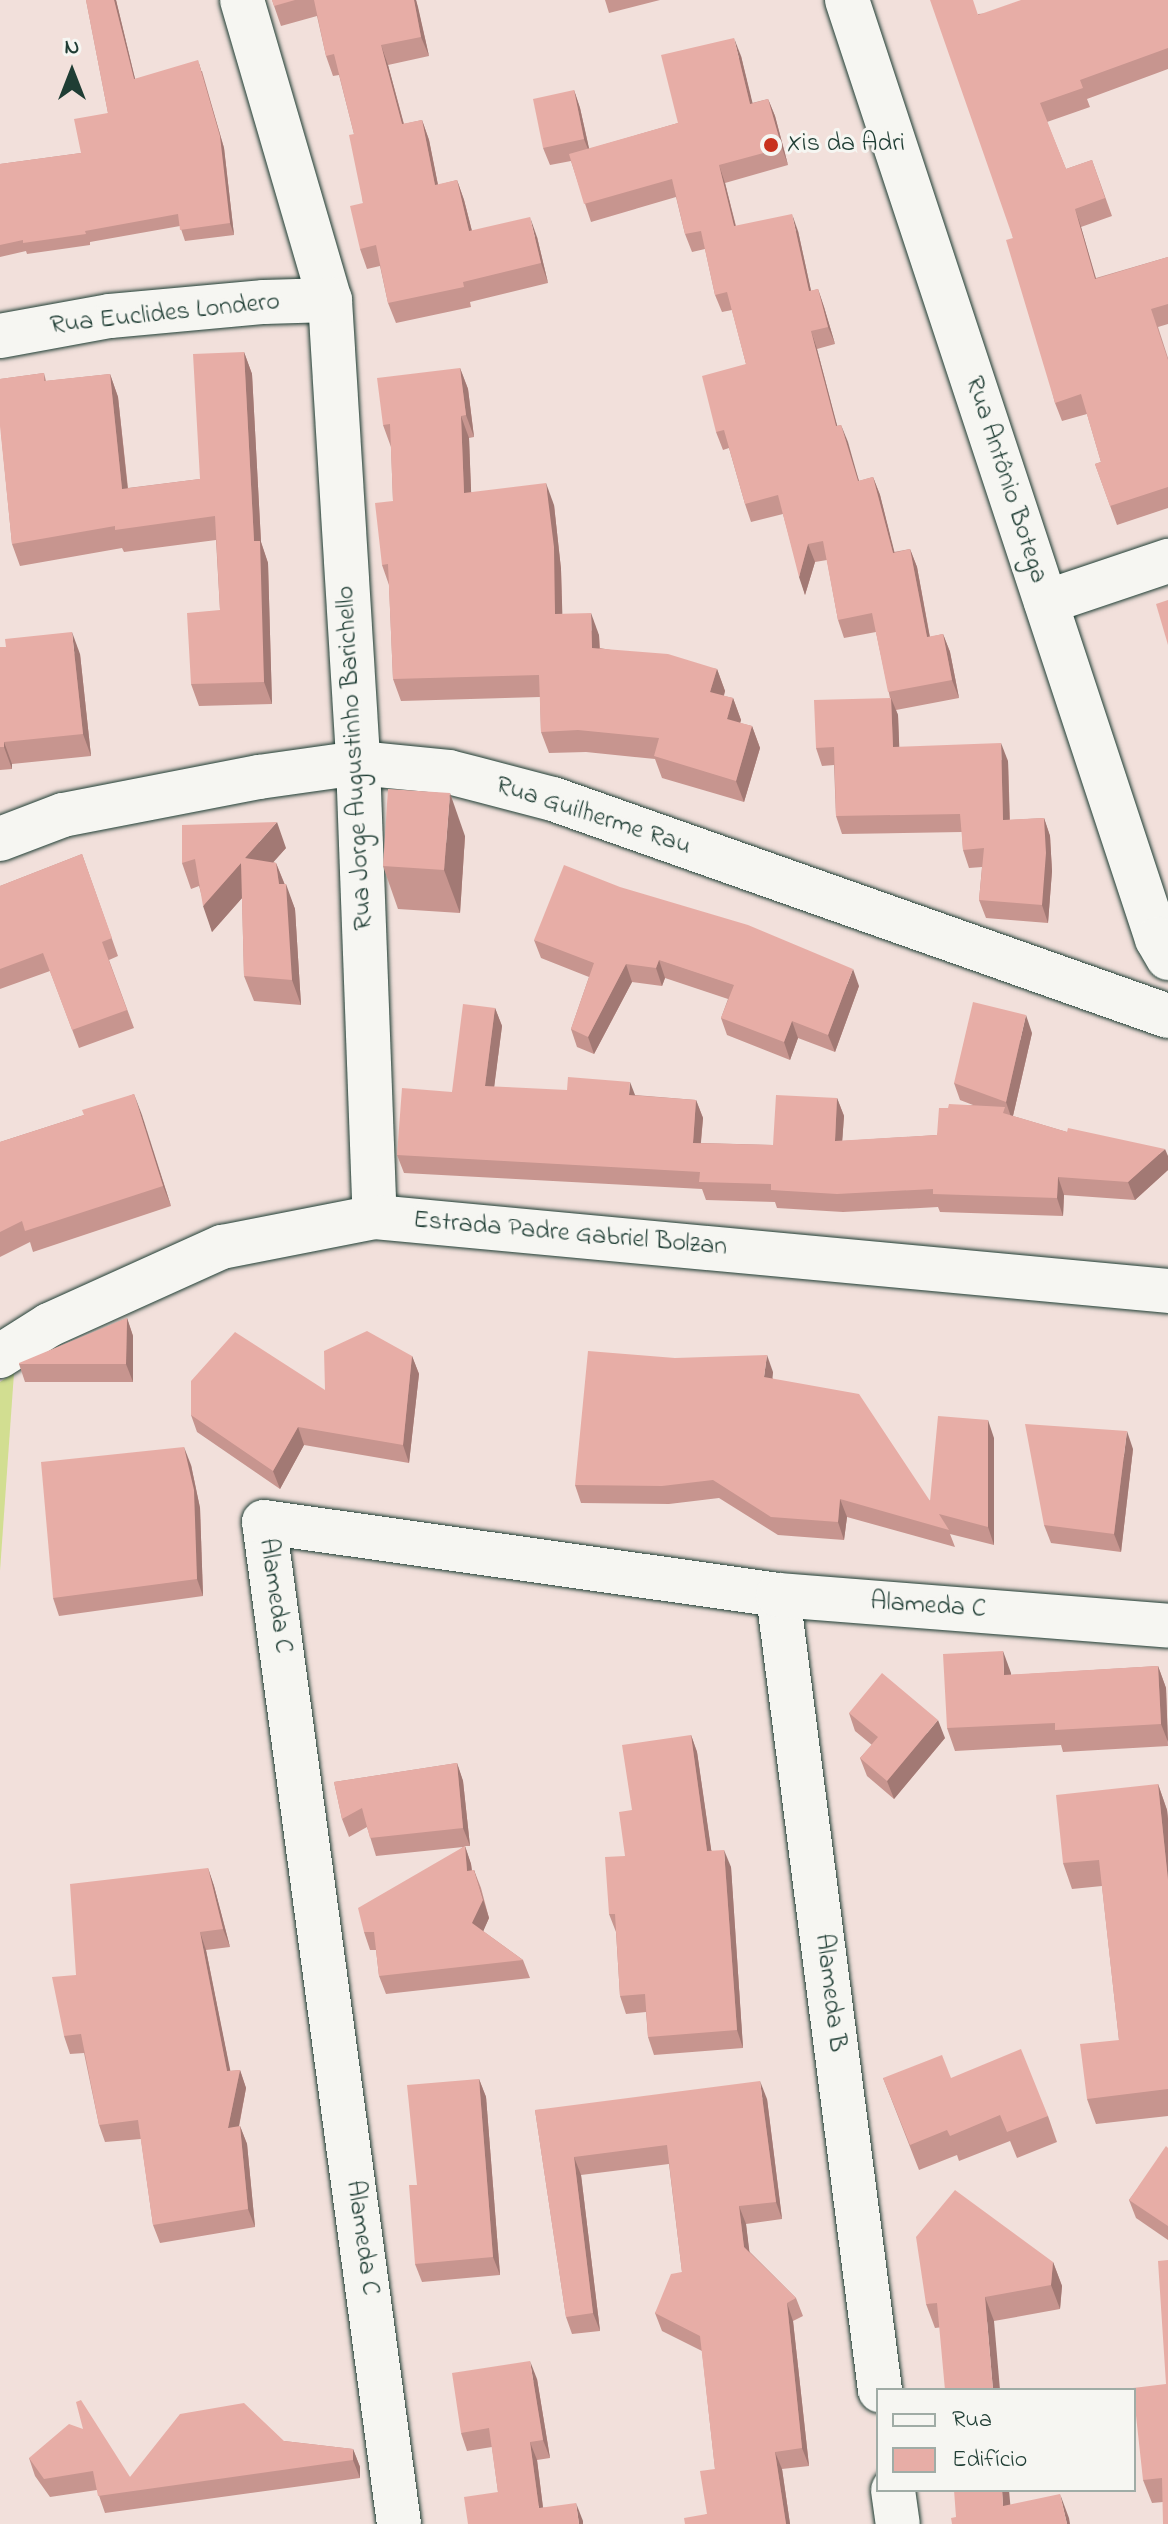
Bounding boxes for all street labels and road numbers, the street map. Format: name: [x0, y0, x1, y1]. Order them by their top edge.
street label: Rua Euclides Londero: [49, 287, 281, 343]
street label: Rua Antônio Botega: [957, 373, 1053, 587]
street label: Rua Jorge Augustinho Barichello: [331, 585, 381, 931]
street label: Rua Guilherme Rau: [491, 771, 695, 863]
street label: Estrada Padre Gabriel Bolzan: [412, 1206, 728, 1264]
street label: Alameda C: [251, 1537, 297, 1655]
street label: Alameda C: [869, 1587, 987, 1627]
street label: Alameda B: [806, 1932, 852, 2054]
street label: Alameda C: [338, 2179, 384, 2297]

